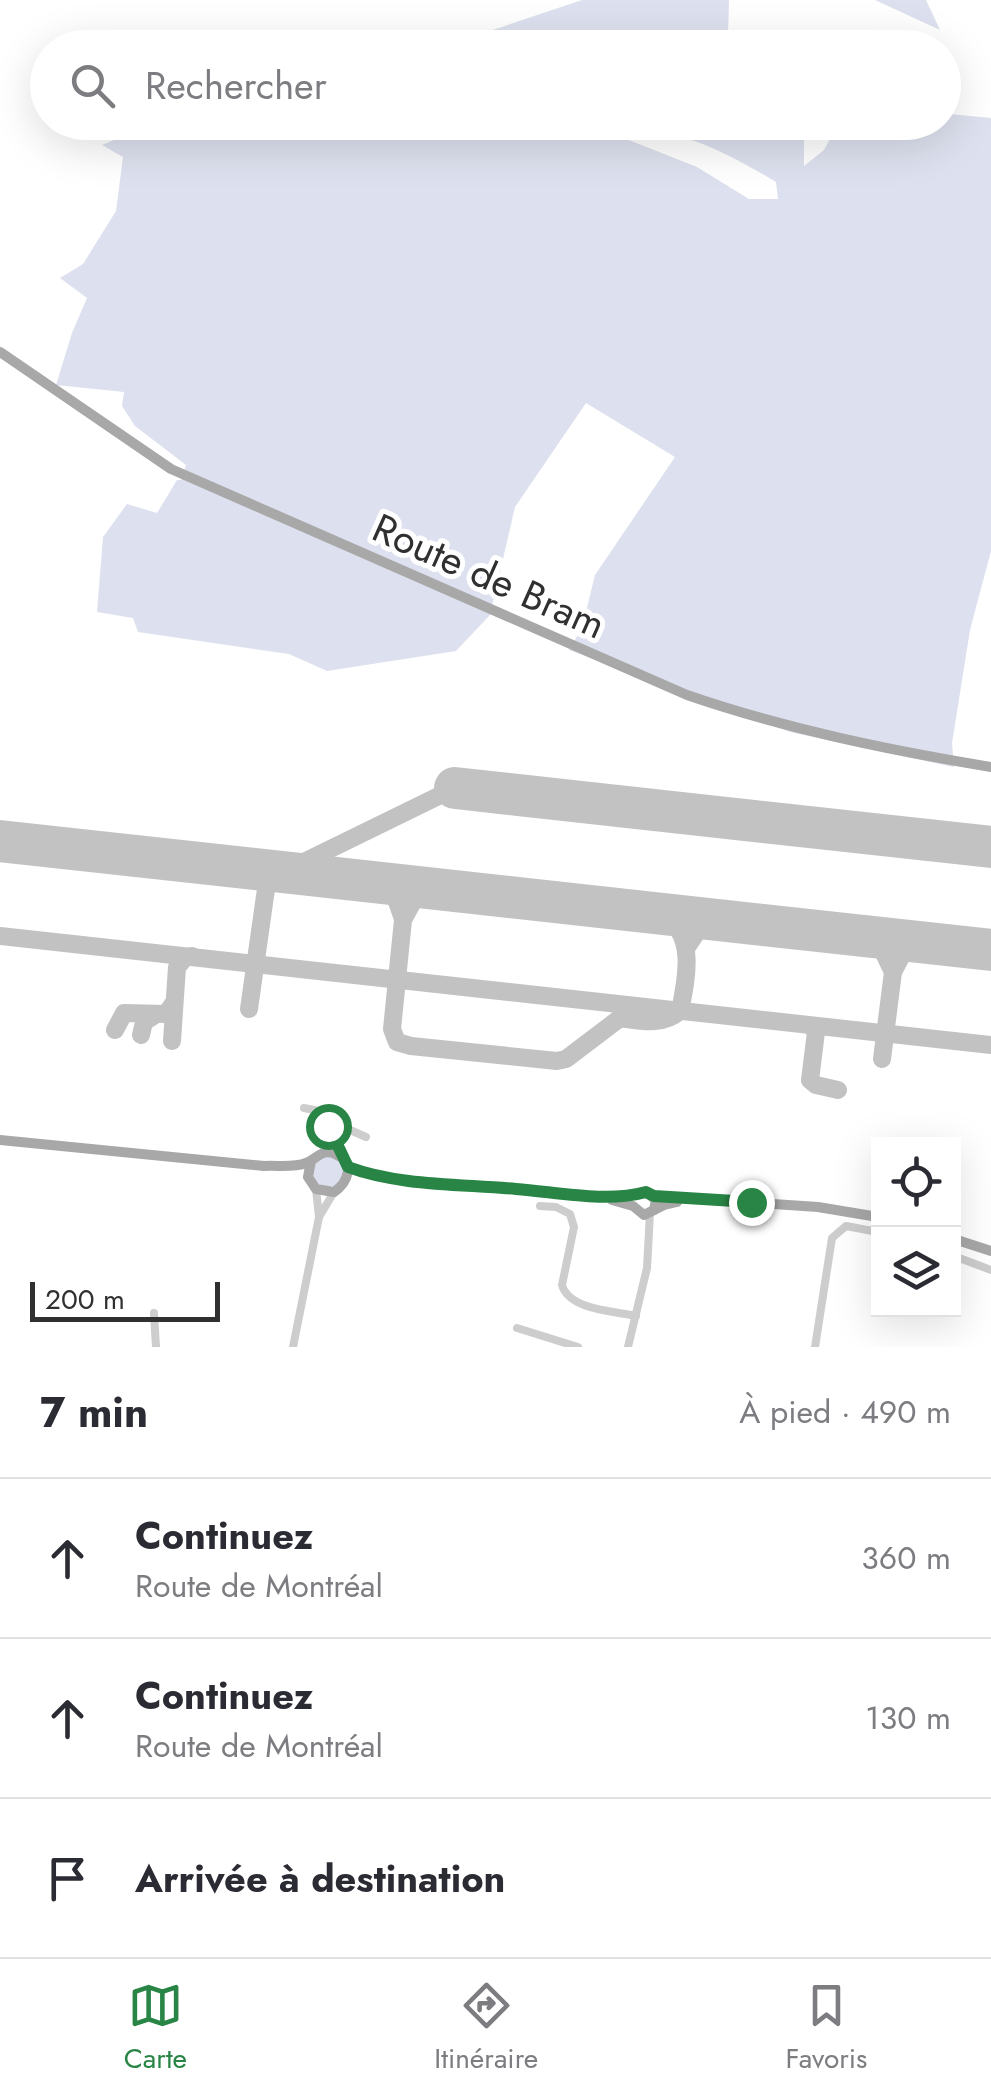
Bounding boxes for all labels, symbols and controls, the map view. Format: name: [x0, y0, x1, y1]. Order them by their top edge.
search box: [30, 30, 961, 140]
icon: search: [65, 58, 120, 113]
text: Rechercher: [145, 58, 327, 113]
street label: Route de Bram: [363, 499, 615, 653]
route start: [306, 1104, 352, 1150]
map controls: [871, 1137, 961, 1317]
button: locate: [871, 1137, 961, 1227]
route end: [729, 1180, 775, 1226]
button: layers: [871, 1227, 961, 1317]
scale bar: [30, 1277, 220, 1322]
text: 200 m: [45, 1279, 125, 1320]
text: 7 min: [40, 1382, 148, 1443]
text: À pied · 490 m: [739, 1389, 951, 1435]
text: Continuez: [135, 1508, 313, 1563]
icon: ahead: [40, 1531, 95, 1586]
text: 360 m: [861, 1535, 951, 1581]
text: Route de Montréal: [135, 1563, 383, 1609]
text: Continuez: [135, 1668, 313, 1723]
icon: ahead: [40, 1691, 95, 1746]
text: 130 m: [865, 1695, 951, 1741]
text: Route de Montréal: [135, 1723, 383, 1769]
icon: arrive: [40, 1851, 95, 1906]
text: Arrivée à destination: [135, 1851, 505, 1906]
tab: Carte: [124, 1978, 187, 2079]
tab: Itinéraire: [434, 1978, 538, 2079]
tab: Favoris: [786, 1978, 867, 2079]

